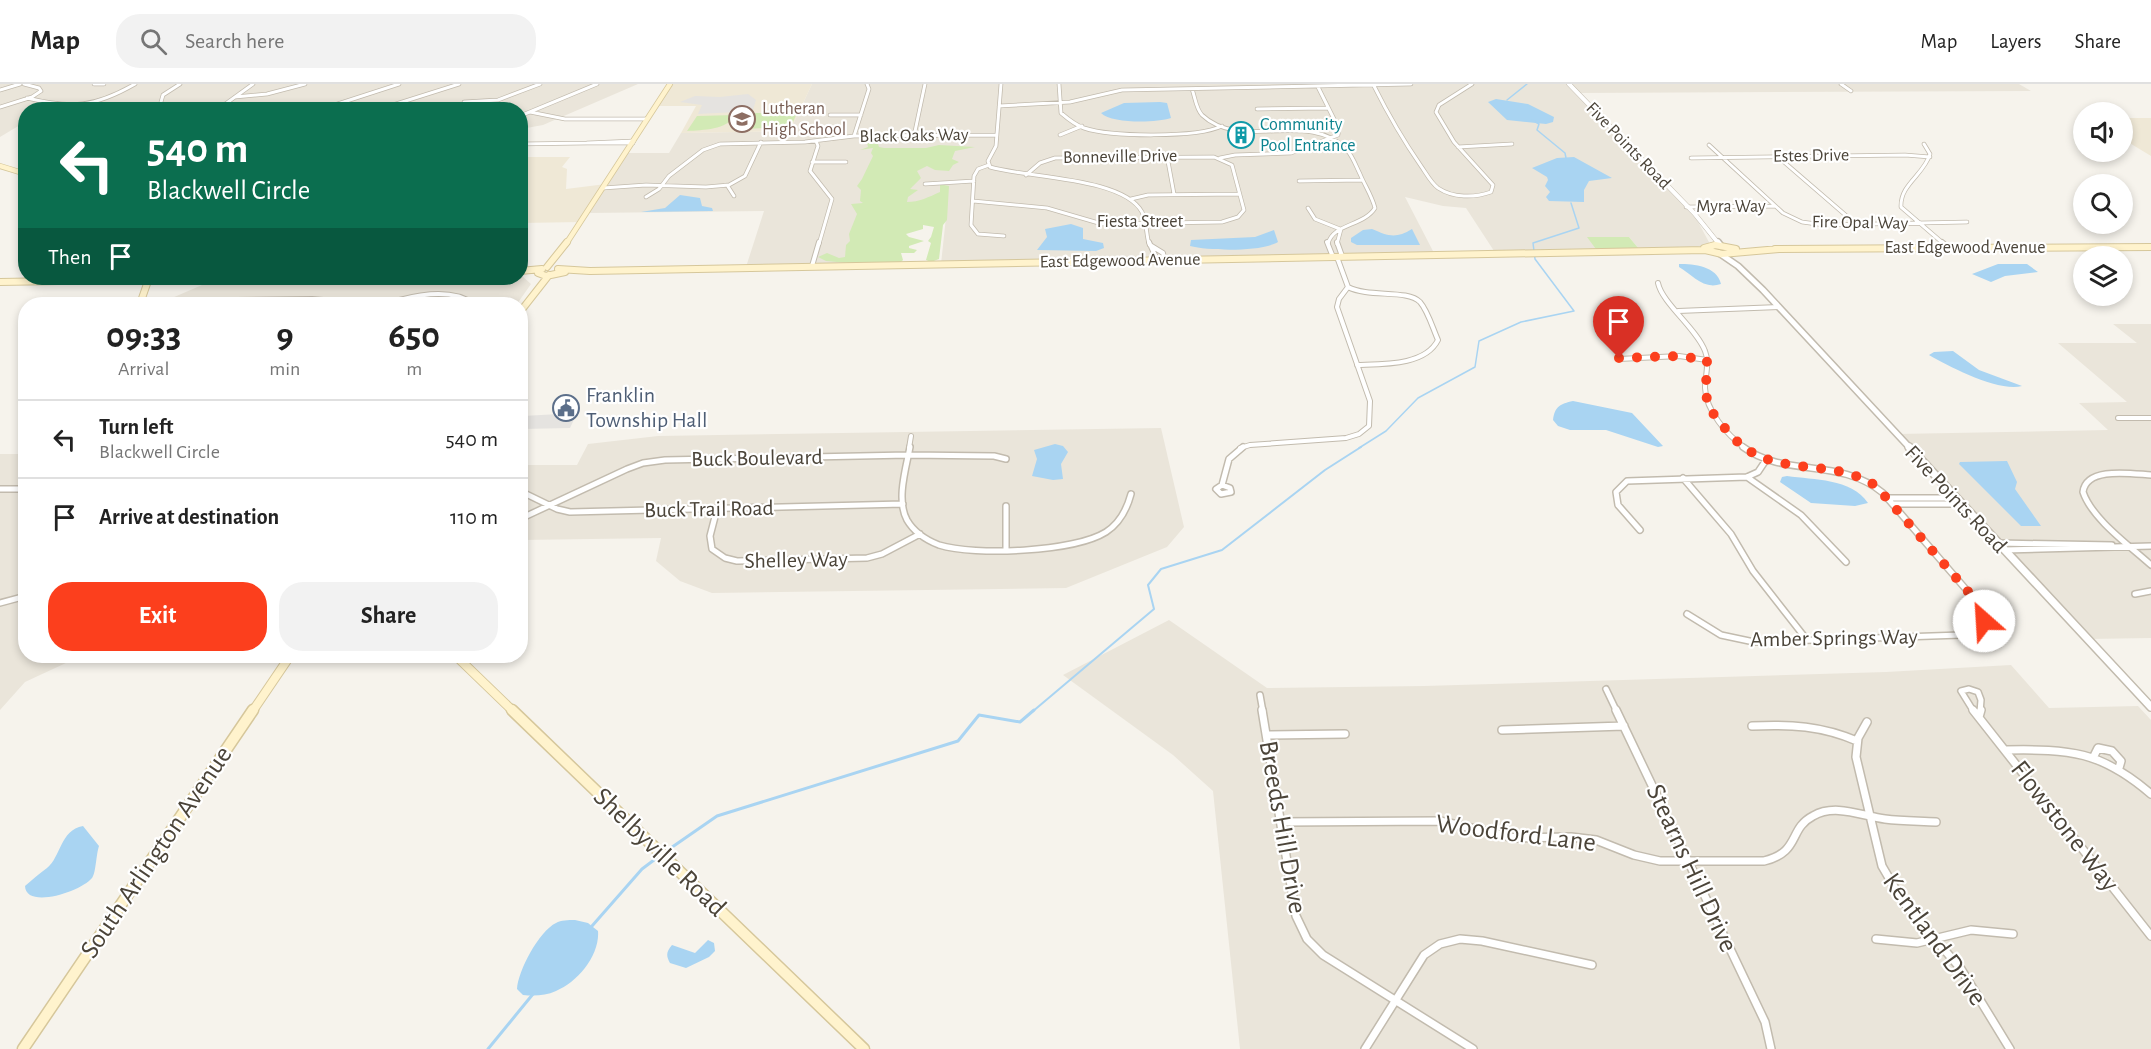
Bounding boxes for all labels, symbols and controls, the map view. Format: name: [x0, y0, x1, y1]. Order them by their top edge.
search box: [116, 14, 536, 68]
icon: search: [137, 25, 170, 58]
text: Map: [30, 27, 80, 55]
text: Search here: [185, 30, 284, 52]
text: Map: [1921, 31, 1957, 52]
text: Layers: [1990, 31, 2041, 52]
text: Share: [2074, 31, 2121, 52]
street label: Five Points Road: [1582, 99, 1674, 193]
place label: Lutheran High School: [762, 100, 846, 139]
map controls: [2073, 102, 2133, 306]
button: sound: [2073, 102, 2133, 162]
school or university icon: Lutheran High School: [727, 104, 757, 134]
place label: Community Pool Entrance: [1260, 116, 1356, 155]
building icon: Community Pool Entrance: [1226, 120, 1256, 150]
icon: left: [48, 126, 126, 204]
street label: Black Oaks Way: [859, 126, 969, 146]
text: 540 m: [147, 128, 248, 170]
street label: Estes Drive: [1773, 146, 1849, 166]
street label: Bonneville Drive: [1063, 147, 1177, 167]
button: search: [2073, 174, 2133, 234]
text: Blackwell Circle: [147, 177, 310, 204]
street label: Myra Way: [1696, 198, 1766, 216]
street label: Fiesta Street: [1097, 213, 1184, 231]
street label: Fire Opal Way: [1812, 213, 1909, 233]
street label: East Edgewood Avenue: [1885, 239, 2045, 257]
icon: arrive: [104, 240, 137, 273]
text: Then: [48, 246, 92, 268]
button: layers: [2073, 246, 2133, 306]
street label: East Edgewood Avenue: [1039, 251, 1201, 271]
pin: [1593, 296, 1644, 358]
icon: arrive: [1602, 305, 1635, 338]
text: 09:33: [106, 318, 181, 354]
text: 9: [276, 318, 294, 354]
text: 650: [388, 318, 440, 354]
text: Arrival: [118, 359, 169, 379]
text: min: [269, 359, 300, 379]
text: m: [406, 359, 422, 379]
place label: Franklin Township Hall: [586, 384, 707, 431]
public building icon: Franklin Township Hall: [551, 393, 581, 423]
text: Turn left: [99, 416, 173, 438]
icon: left: [48, 423, 81, 456]
text: 540 m: [445, 428, 498, 450]
street label: Five Points Road: [1901, 441, 2011, 557]
text: Blackwell Circle: [99, 442, 220, 462]
street label: Buck Boulevard: [691, 446, 823, 470]
street label: Buck Trail Road: [644, 497, 774, 521]
icon: arrive: [48, 501, 81, 534]
text: Arrive at destination: [99, 506, 279, 528]
text: 110 m: [450, 506, 498, 528]
street label: Shelley Way: [744, 548, 849, 572]
button: Exit: [48, 582, 267, 651]
button: Share: [279, 582, 498, 651]
position arrow: [1952, 589, 2016, 653]
street label: Amber Springs Way: [1750, 626, 1919, 650]
street label: Breeds Hill Drive: [1254, 738, 1312, 916]
street label: South Arlington Avenue: [75, 741, 237, 963]
street label: Flowstone Way: [2005, 756, 2124, 897]
street label: Stearns Hill Drive: [1641, 780, 1743, 956]
street label: Shelbyville Road: [588, 782, 731, 922]
street label: Woodford Lane: [1434, 810, 1598, 856]
street label: Kentland Drive: [1878, 868, 1992, 1010]

